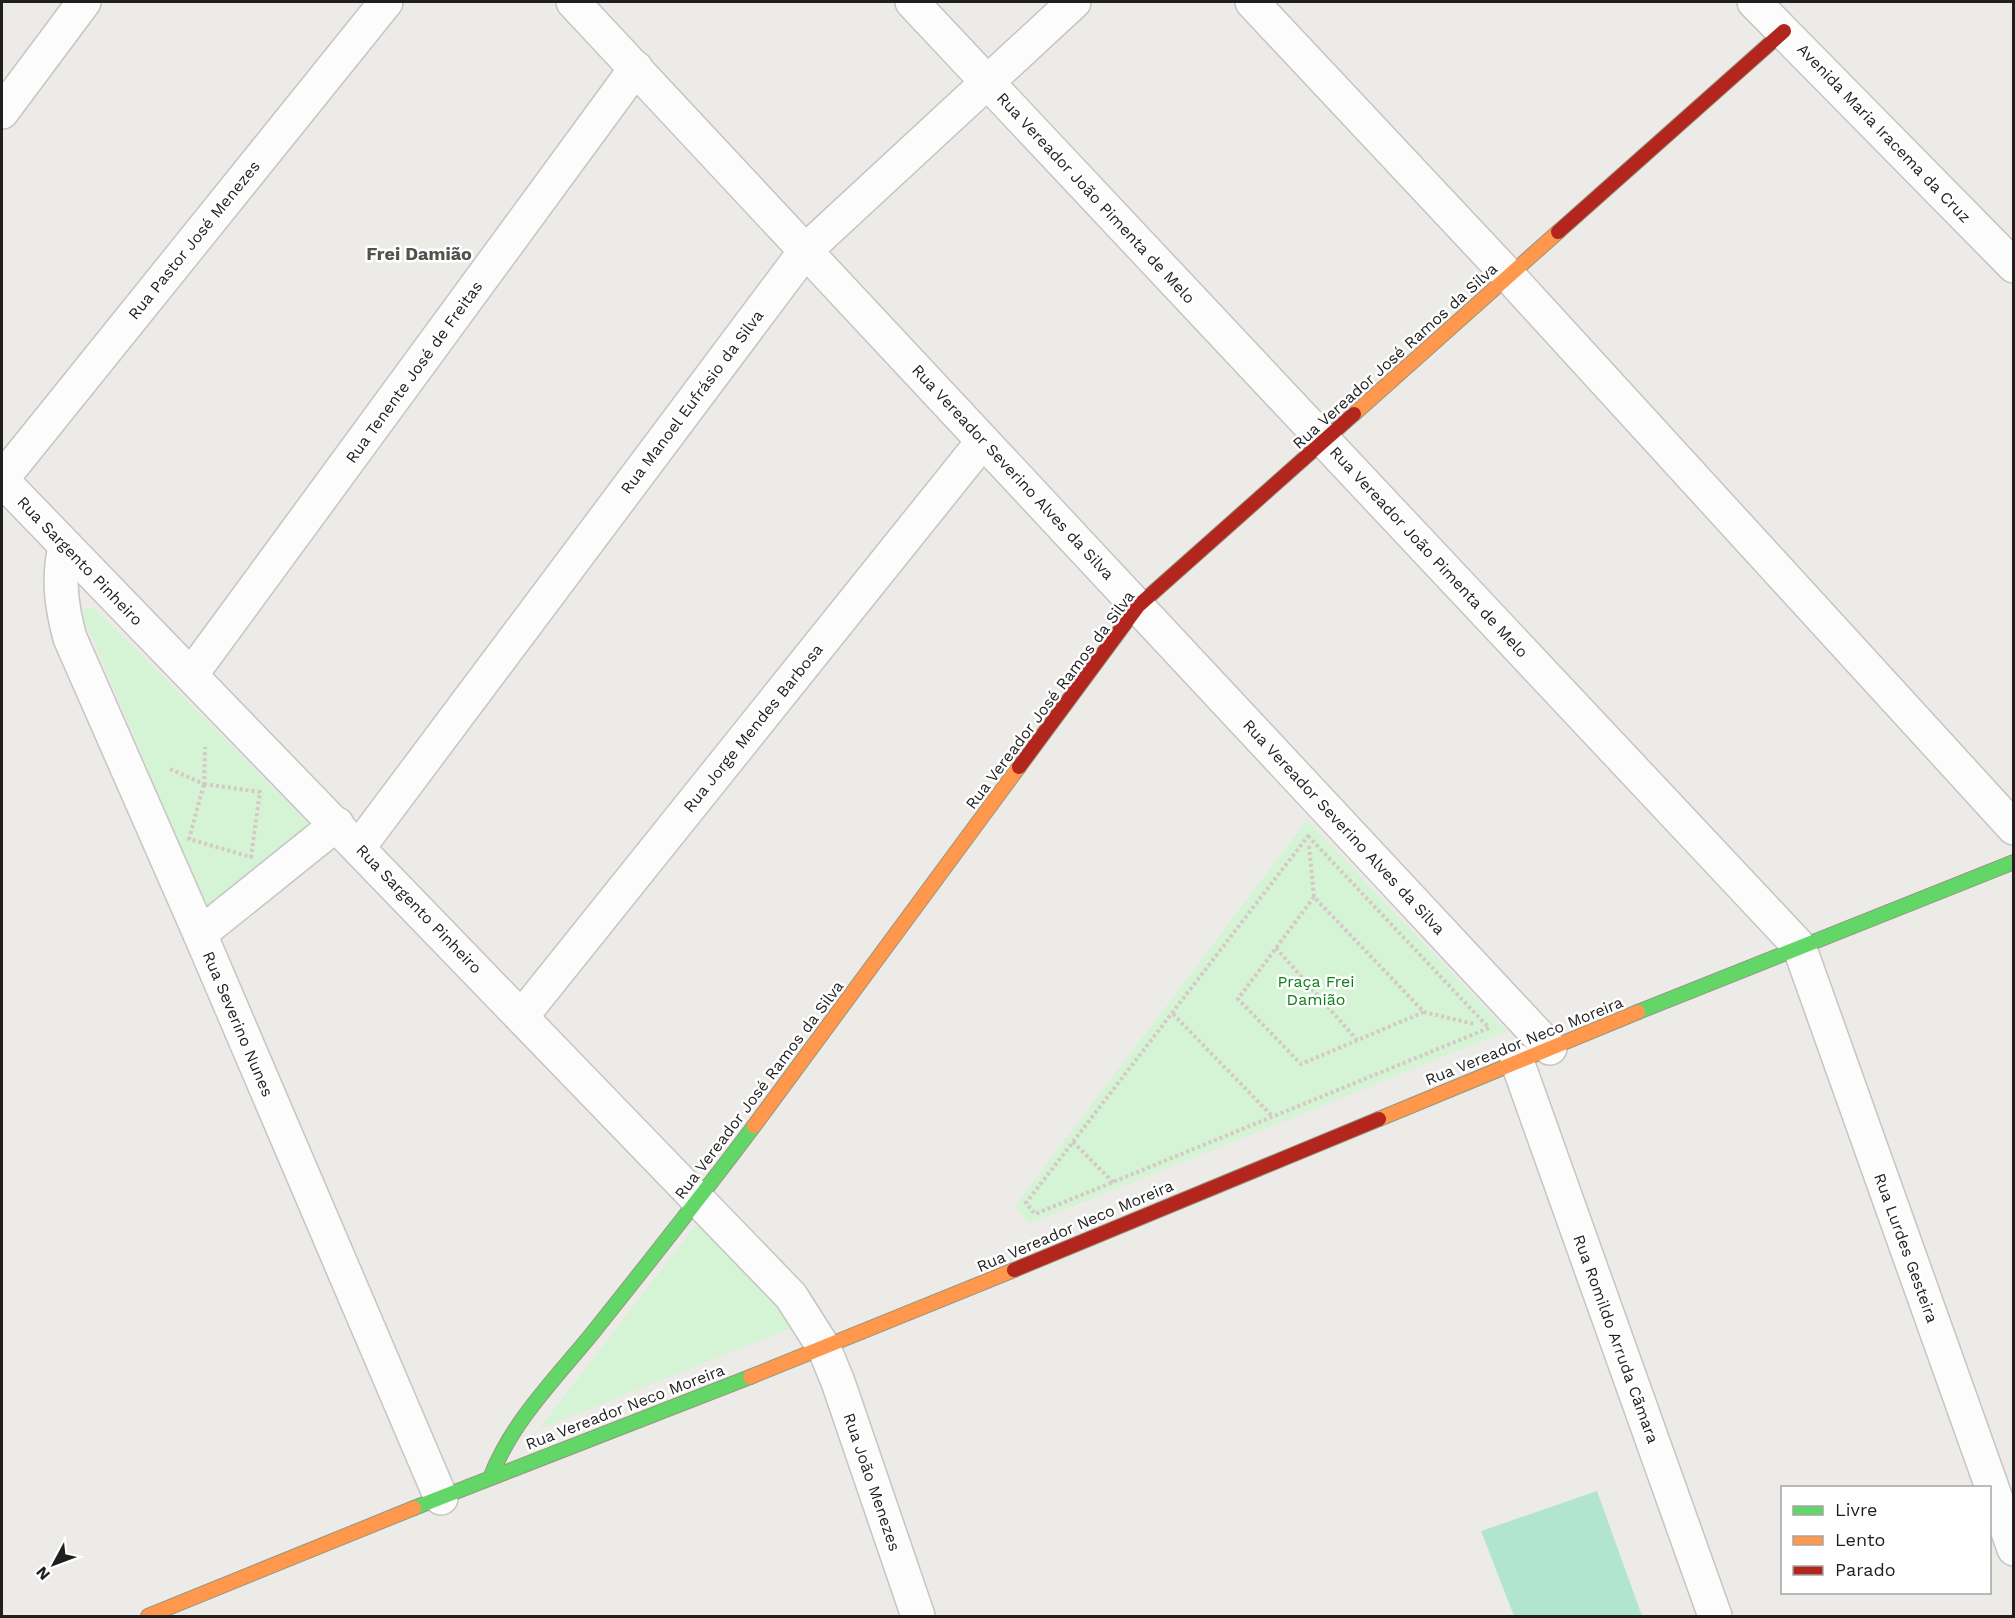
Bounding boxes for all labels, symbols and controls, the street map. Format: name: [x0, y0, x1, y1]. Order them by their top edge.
street label: Avenida Maria Iracema da Cruz: [1793, 40, 1975, 226]
street label: Rua Vereador João Pimenta de Melo: [993, 88, 1199, 308]
street label: Rua Pastor José Menezes: [124, 157, 264, 323]
district label: Frei Damião: [366, 243, 472, 264]
street label: Rua Vereador José Ramos da Silva: [1289, 259, 1501, 453]
street label: Rua Tenente José de Freitas: [341, 277, 487, 467]
street label: Rua Manoel Eufrásio da Silva: [617, 306, 767, 498]
street label: Rua Vereador Severino Alves da Silva: [908, 360, 1118, 584]
street label: Rua Vereador João Pimenta de Melo: [1326, 442, 1532, 662]
street label: Rua Sargento Pinheiro: [13, 492, 147, 630]
street label: Rua Vereador José Ramos da Silva: [962, 587, 1138, 813]
street label: Rua Jorge Mendes Barbosa: [679, 640, 827, 816]
street label: Rua Vereador Severino Alves da Silva: [1239, 715, 1449, 939]
street label: Rua Sargento Pinheiro: [352, 840, 486, 978]
street label: Rua Severino Nunes: [199, 948, 277, 1100]
park label: Praça Frei Damião: [1277, 972, 1355, 1009]
street label: Rua Vereador José Ramos da Silva: [671, 977, 847, 1203]
street label: Rua Vereador Neco Moreira: [1422, 993, 1626, 1089]
street label: Rua Lurdes Gesteira: [1870, 1171, 1942, 1325]
street label: Rua Vereador Neco Moreira: [974, 1176, 1176, 1276]
street label: Rua Romildo Arruda Cãmara: [1569, 1232, 1663, 1446]
street label: Rua Vereador Neco Moreira: [523, 1360, 727, 1454]
street label: Rua João Menezes: [839, 1410, 905, 1554]
legend: [1781, 1486, 1991, 1594]
text: Livre: [1835, 1499, 1877, 1520]
text: Lento: [1835, 1529, 1885, 1550]
north arrow: [24, 1534, 84, 1594]
text: Parado: [1835, 1559, 1896, 1580]
text: N: [32, 1563, 54, 1584]

